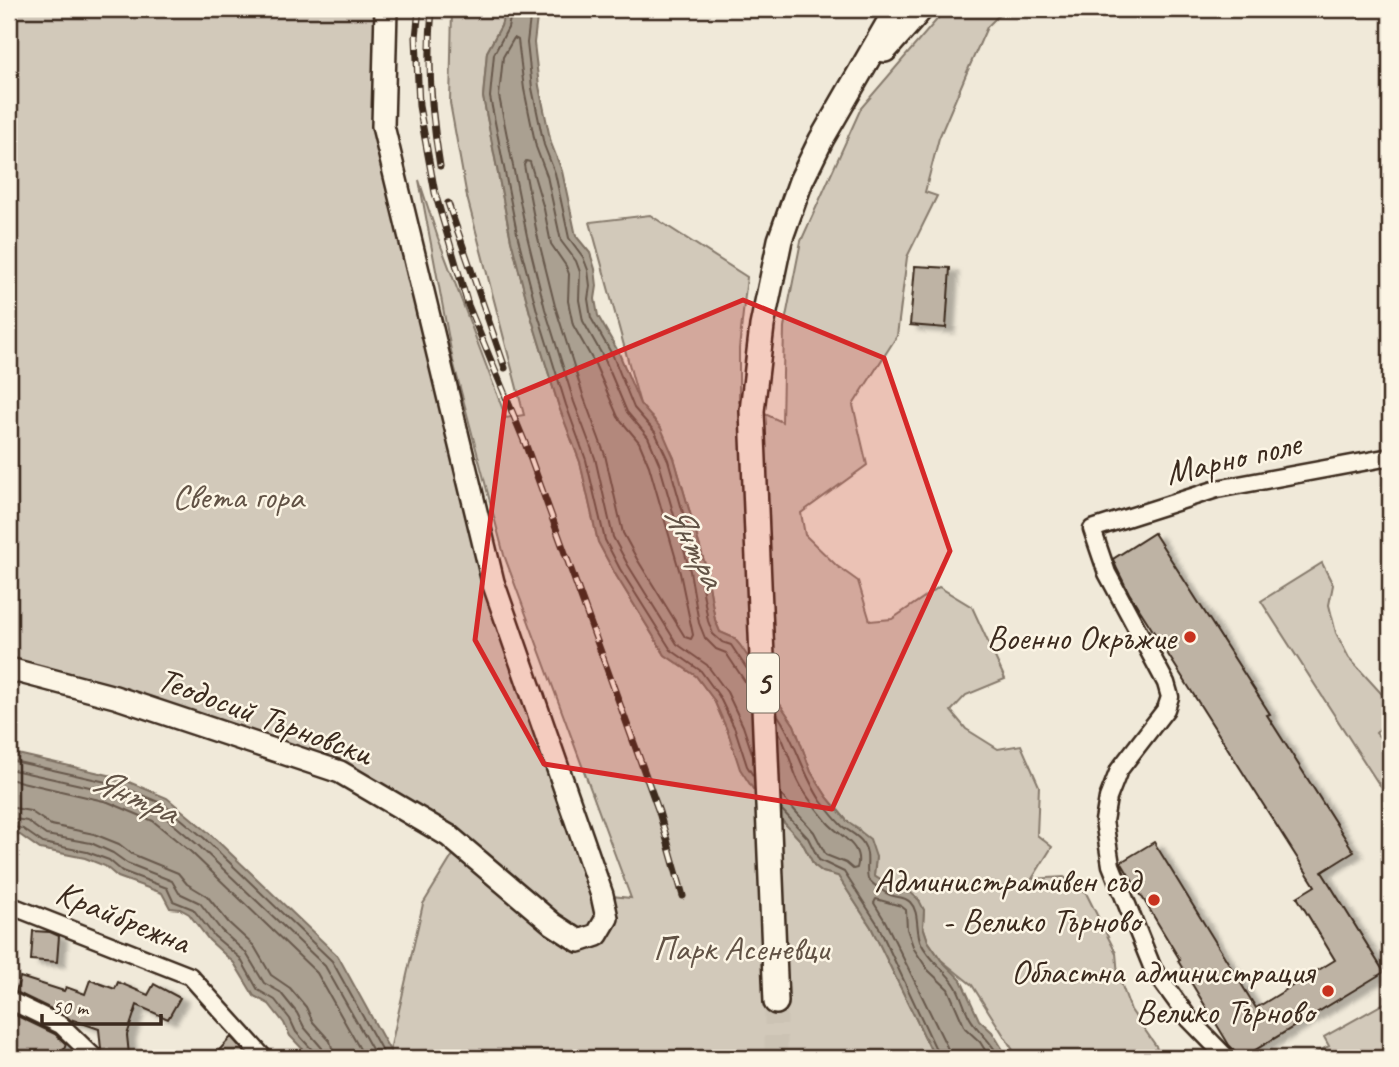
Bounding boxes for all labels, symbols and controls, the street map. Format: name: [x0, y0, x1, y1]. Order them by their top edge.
street label: Марно поле: [1161, 420, 1307, 495]
park label: Света гора: [172, 474, 307, 519]
water label: Янтра: [654, 495, 738, 598]
place label: Военно Окръжие: [987, 615, 1179, 660]
marker: Военно Окръжие: [1182, 629, 1198, 645]
road number: 5: [747, 654, 779, 712]
street label: Теодосий Търновски: [152, 656, 381, 776]
water label: Янтра: [85, 756, 188, 836]
place label: Административен съд - Велико Търново: [874, 858, 1144, 943]
street label: Крайбрежна: [49, 870, 198, 965]
marker: Административен съд - Велико Търново: [1146, 892, 1162, 908]
park label: Парк Асеневци: [653, 926, 831, 971]
place label: Областна администрация Велико Търново: [1011, 949, 1318, 1034]
scale bar: [42, 983, 161, 1027]
marker: Областна администрация Велико Търново: [1320, 983, 1336, 999]
text: 50 m: [52, 994, 90, 1020]

